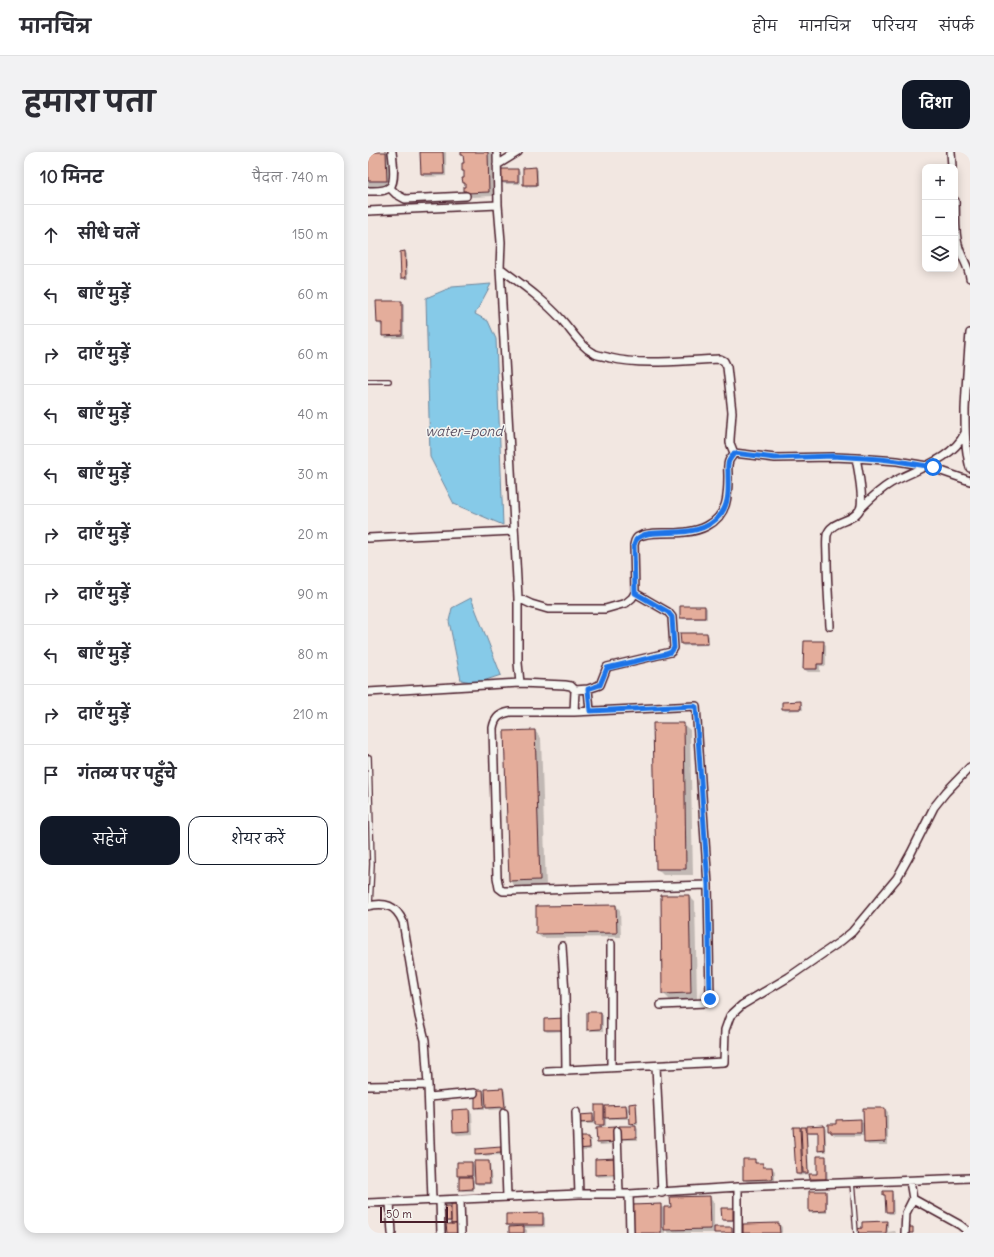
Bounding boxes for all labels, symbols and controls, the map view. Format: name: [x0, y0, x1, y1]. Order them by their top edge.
text: मानचित्र: [20, 14, 91, 38]
text: होम: [753, 17, 777, 35]
text: मानचित्र: [799, 17, 851, 35]
text: परिचय: [873, 17, 917, 35]
text: संपर्क: [939, 17, 974, 35]
button: दिशा: [902, 80, 970, 129]
text: हमारा पता: [24, 84, 155, 120]
map controls: [922, 164, 958, 272]
button: +: [922, 164, 958, 200]
text: 10 मिनट: [40, 166, 103, 188]
text: पैदल · 740 m: [252, 169, 328, 186]
button: −: [922, 200, 958, 236]
icon: ahead: [40, 224, 62, 246]
text: सीधे चलें: [78, 224, 139, 243]
text: 150 m: [292, 226, 328, 243]
button: layers: [922, 236, 958, 272]
icon: left: [40, 284, 62, 306]
text: बाएँ मुड़ें: [78, 284, 130, 303]
text: 60 m: [297, 286, 328, 303]
icon: right: [40, 344, 62, 366]
text: दाएँ मुड़ें: [78, 344, 130, 363]
text: 60 m: [297, 346, 328, 363]
icon: left: [40, 404, 62, 426]
text: बाएँ मुड़ें: [78, 404, 130, 423]
text: 40 m: [297, 406, 328, 423]
water label: water=pond: [425, 422, 504, 440]
route start: [924, 458, 942, 476]
icon: left: [40, 464, 62, 486]
text: बाएँ मुड़ें: [78, 464, 130, 483]
text: 30 m: [298, 466, 328, 483]
icon: right: [40, 524, 62, 546]
text: दाएँ मुड़ें: [78, 524, 130, 543]
text: 20 m: [298, 526, 328, 543]
icon: right: [40, 584, 62, 606]
text: दाएँ मुड़ें: [78, 584, 130, 603]
text: 90 m: [297, 586, 328, 603]
icon: left: [40, 644, 62, 666]
text: बाएँ मुड़ें: [78, 644, 130, 663]
text: 80 m: [297, 646, 328, 663]
icon: right: [40, 704, 62, 726]
text: दाएँ मुड़ें: [78, 704, 130, 723]
text: 210 m: [293, 706, 328, 723]
icon: arrive: [40, 764, 62, 786]
text: गंतव्य पर पहुँचे: [78, 764, 176, 783]
button: सहेजें: [40, 816, 180, 865]
button: शेयर करें: [188, 816, 328, 865]
route end: [701, 990, 719, 1008]
scale bar: [380, 1205, 448, 1224]
text: 50 m: [386, 1207, 412, 1221]

